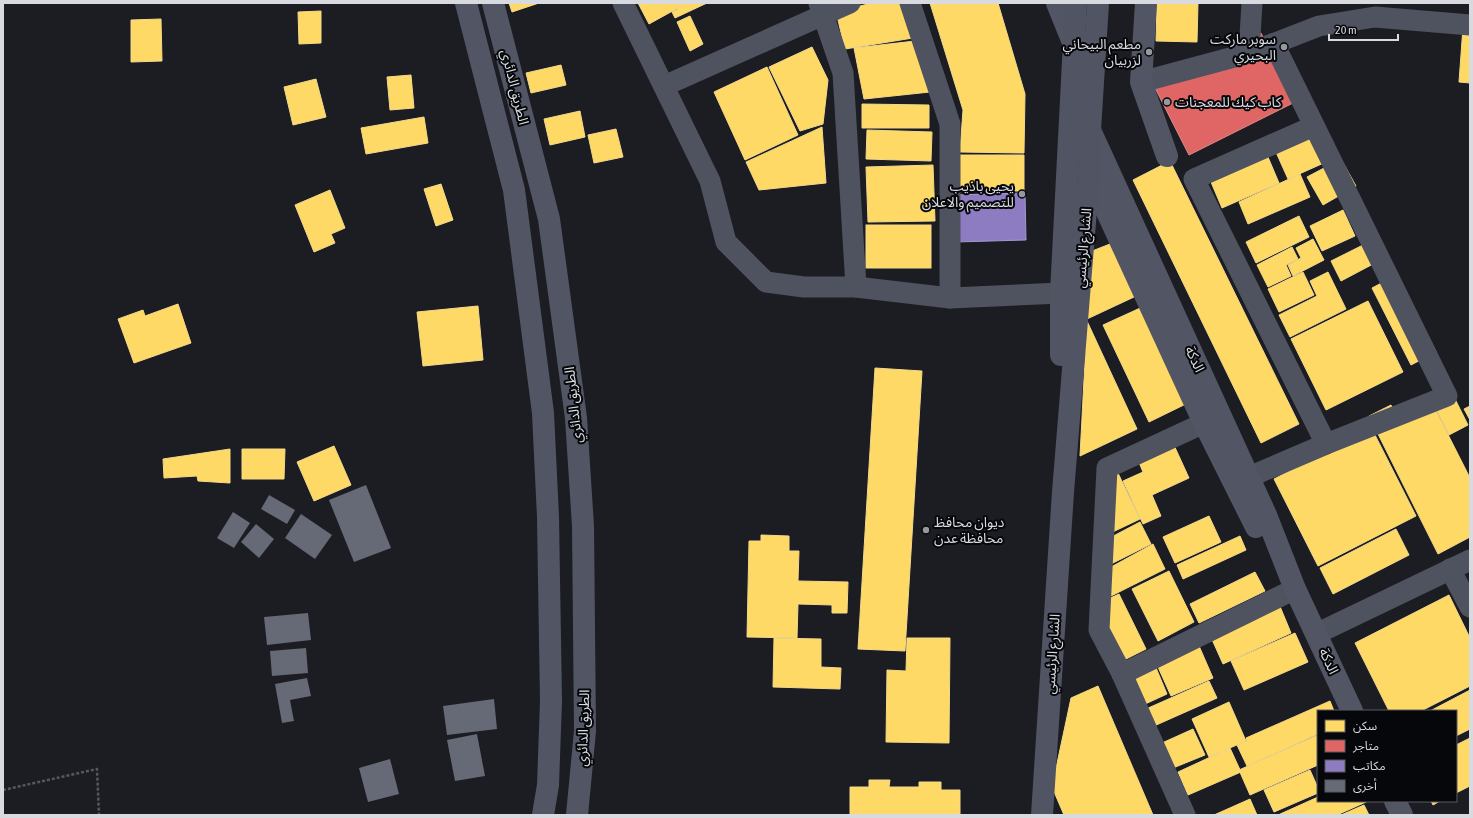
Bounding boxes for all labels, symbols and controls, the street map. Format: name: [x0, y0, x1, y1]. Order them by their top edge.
scale bar: [1329, 16, 1398, 42]
text: 20 m: [1335, 23, 1357, 37]
place label: سوبر ماركت البحيري: [1210, 31, 1276, 66]
place label: مطعم البيحاني لزربيان: [1063, 36, 1141, 69]
marker: سوبر ماركت البحيري: [1279, 42, 1289, 52]
marker: مطعم البيحاني لزربيان: [1144, 47, 1154, 57]
street label: الطريق الدائري: [495, 48, 532, 127]
place label: كاب كيك للمعجنات: [1175, 94, 1282, 110]
marker: كاب كيك للمعجنات: [1162, 97, 1172, 107]
place label: يحيى باذيب للتصميم والاعلان: [922, 178, 1014, 213]
marker: يحيى باذيب للتصميم والاعلان: [1017, 189, 1027, 199]
street label: الشارع الرئيسي: [1072, 207, 1098, 289]
street label: الدكة: [1182, 343, 1208, 375]
street label: الطريق الدائري: [561, 365, 588, 444]
place label: ديوان محافظ محافظة عدن: [934, 514, 1005, 547]
marker: ديوان محافظ محافظة عدن: [921, 525, 931, 535]
street label: الشارع الرئيسي: [1041, 613, 1066, 695]
street label: الدكة: [1316, 645, 1342, 677]
street label: الطريق الدائري: [574, 689, 596, 767]
legend: [1317, 710, 1457, 802]
text: سكن: [1353, 719, 1377, 733]
text: متاجر: [1352, 739, 1379, 753]
text: مكاتب: [1353, 759, 1386, 773]
text: أخرى: [1353, 778, 1377, 793]

